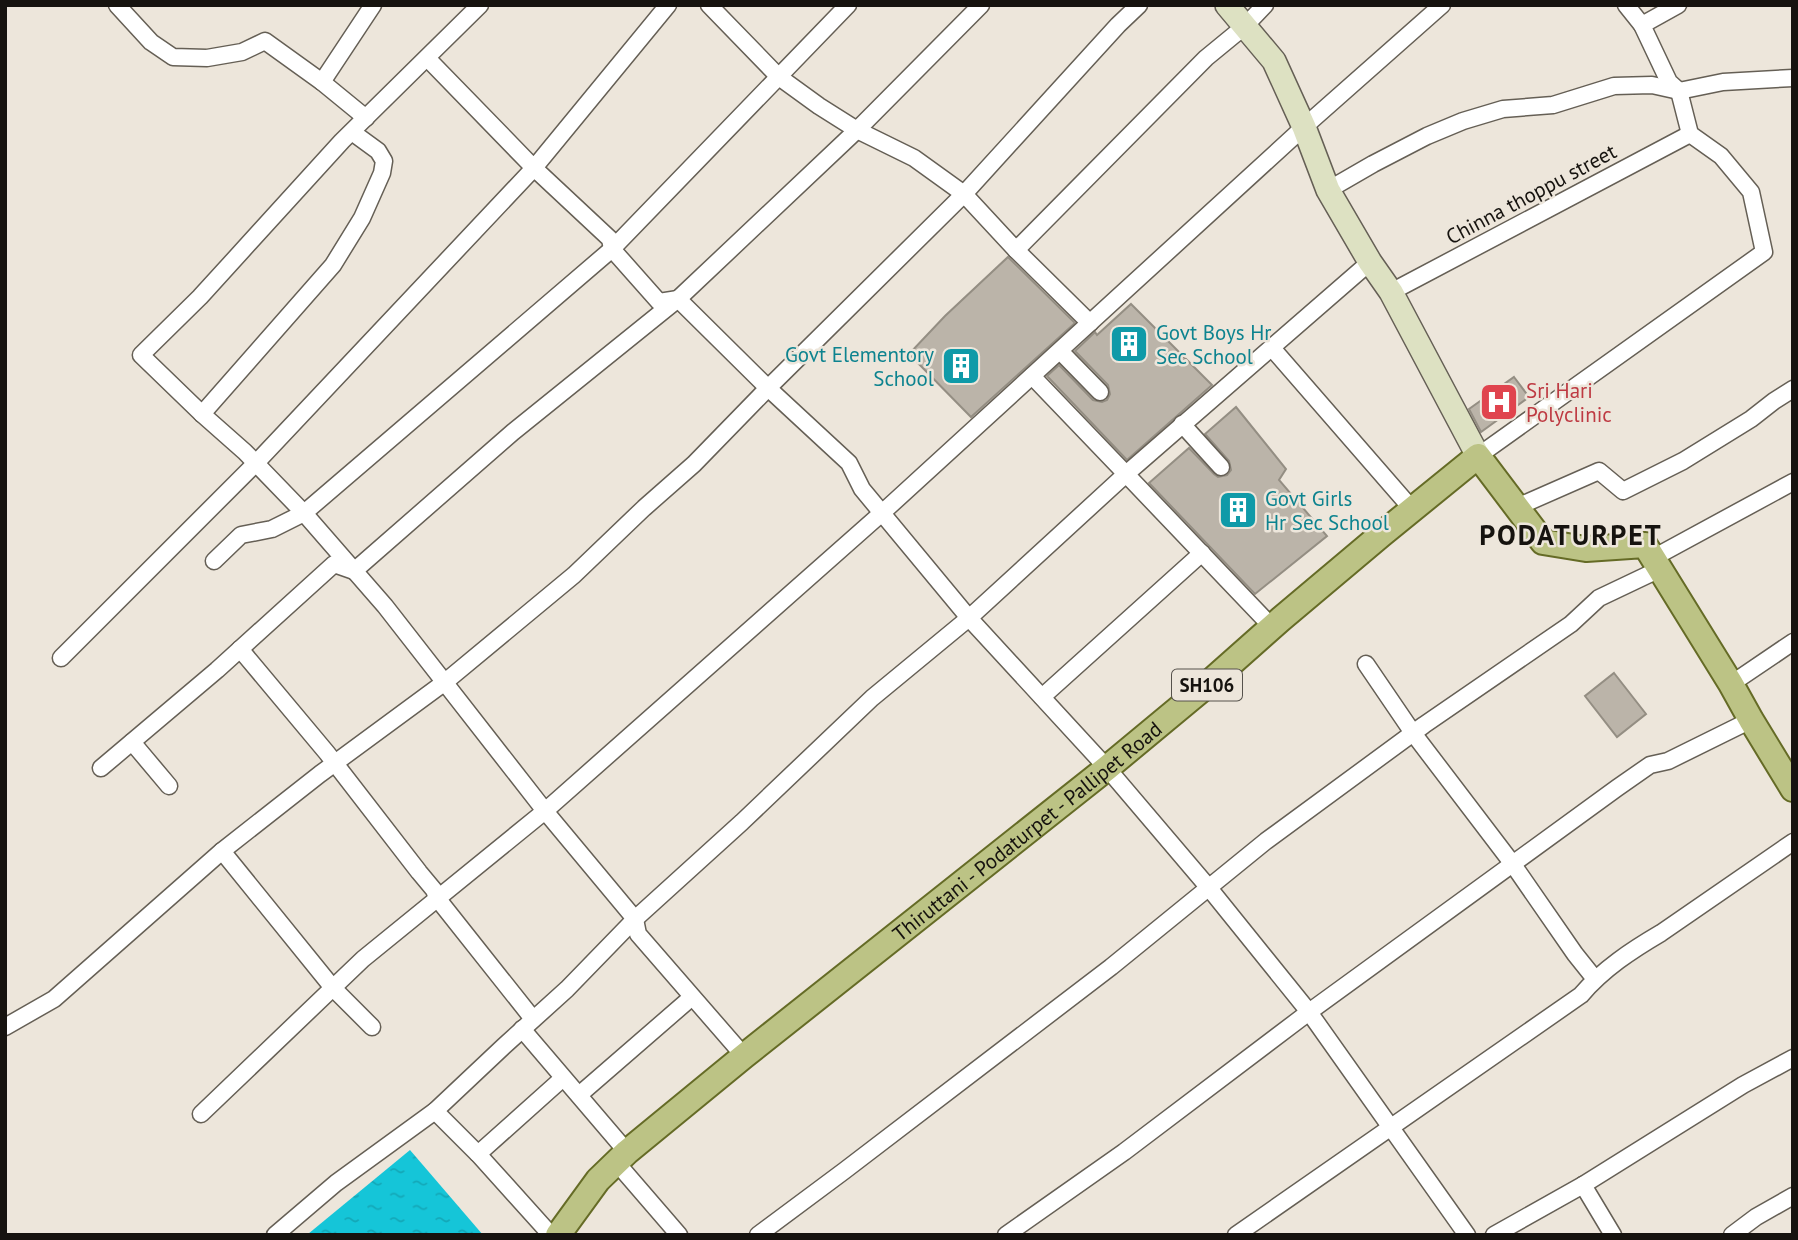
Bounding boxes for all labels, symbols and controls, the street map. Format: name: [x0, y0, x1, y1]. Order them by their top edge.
street label: Chinna thoppu street: [1441, 138, 1621, 250]
place label: Govt Boys Hr Sec School: [1156, 319, 1271, 370]
building icon: Govt Boys Hr Sec School: [1108, 323, 1150, 365]
place label: Govt Elementory School: [785, 341, 934, 392]
building icon: Govt Elementory School: [940, 345, 982, 387]
place label: Sri Hari Polyclinic: [1526, 377, 1612, 428]
hospital icon: Sri Hari Polyclinic: [1478, 381, 1520, 423]
place label: Govt Girls Hr Sec School: [1265, 485, 1389, 536]
building icon: Govt Girls Hr Sec School: [1217, 489, 1259, 531]
district label: PODATURPET: [1479, 516, 1663, 553]
road number: SH106: [1172, 670, 1242, 700]
street label: Thiruttani - Podaturpet - Pallipet Road: [887, 715, 1167, 947]

